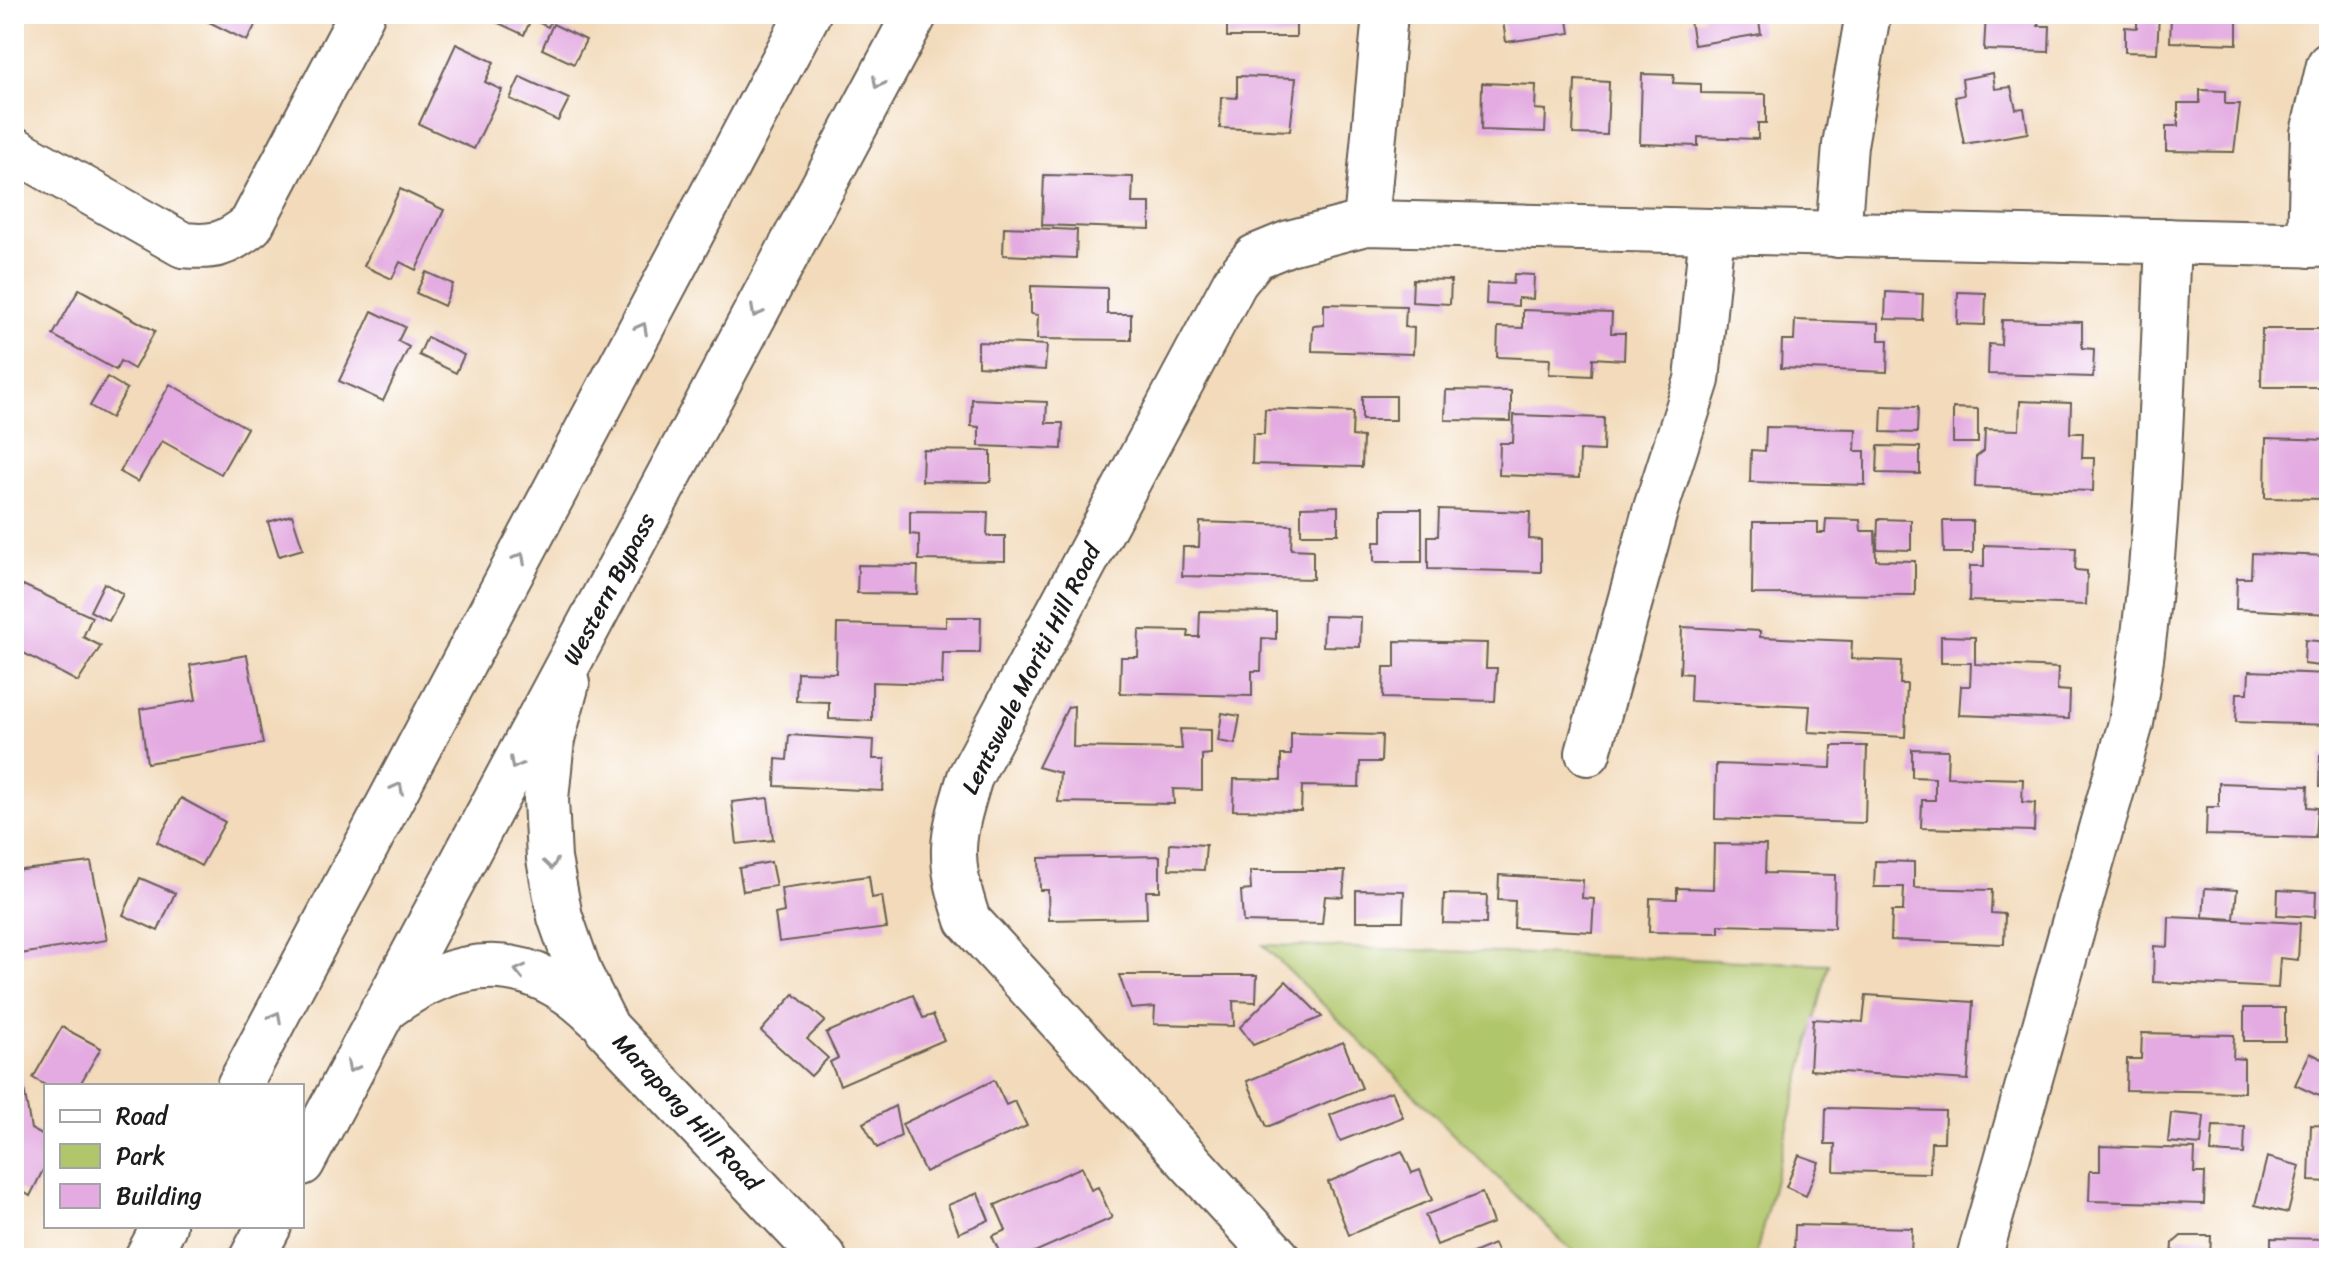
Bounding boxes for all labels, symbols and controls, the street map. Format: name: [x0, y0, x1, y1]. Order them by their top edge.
one-way arrow: [873, 75, 888, 89]
one-way arrow: [751, 304, 766, 319]
one-way arrow: [632, 322, 647, 337]
street label: Western Bypass: [551, 505, 667, 673]
street label: Lentswele Moriti Hill Road: [949, 534, 1114, 802]
one-way arrow: [510, 552, 526, 567]
one-way arrow: [510, 756, 525, 770]
one-way arrow: [389, 781, 404, 796]
one-way arrow: [542, 858, 559, 871]
one-way arrow: [514, 964, 527, 981]
one-way arrow: [266, 1012, 282, 1026]
street label: Marapong Hill Road: [602, 1023, 774, 1203]
one-way arrow: [347, 1059, 362, 1073]
legend: [44, 1084, 304, 1228]
text: Road: [116, 1095, 170, 1137]
text: Park: [116, 1135, 165, 1177]
text: Building: [116, 1175, 202, 1217]

